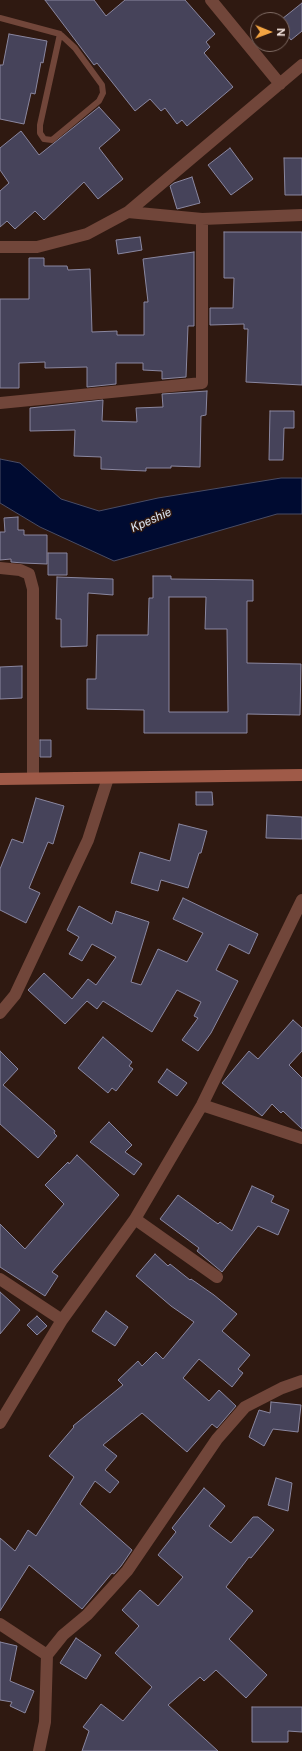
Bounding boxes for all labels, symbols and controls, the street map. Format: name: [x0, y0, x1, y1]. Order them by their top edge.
north arrow: [250, 12, 290, 52]
text: N: [275, 28, 287, 37]
water label: Kpeshie: [128, 505, 174, 535]

